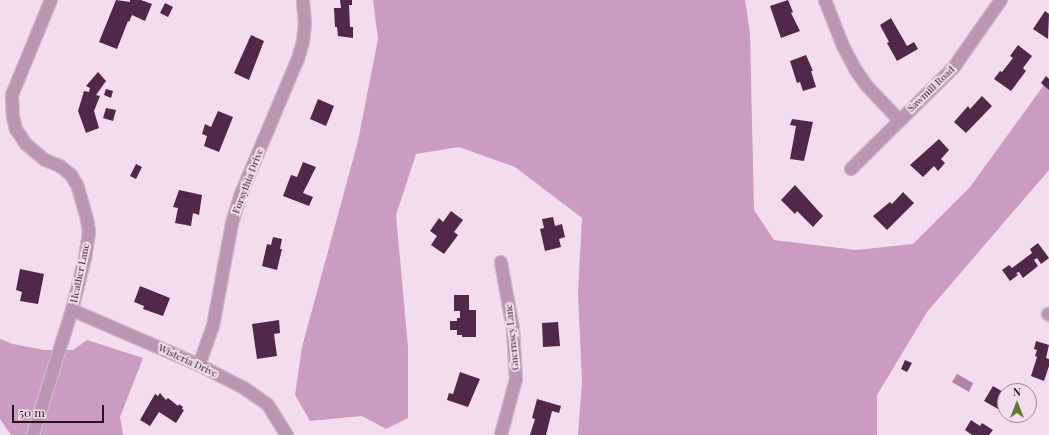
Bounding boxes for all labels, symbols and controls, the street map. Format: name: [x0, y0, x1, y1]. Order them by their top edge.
street label: Sawmill Road: [905, 64, 957, 114]
street label: Forsythia Drive: [230, 147, 266, 215]
street label: Heather Lane: [68, 242, 92, 304]
street label: Guernsey Lane: [503, 303, 521, 371]
street label: Wisteria Drive: [156, 342, 220, 380]
north arrow: [997, 383, 1037, 423]
text: N: [1013, 384, 1021, 399]
scale bar: [14, 397, 106, 423]
text: 50 m: [19, 404, 45, 420]

